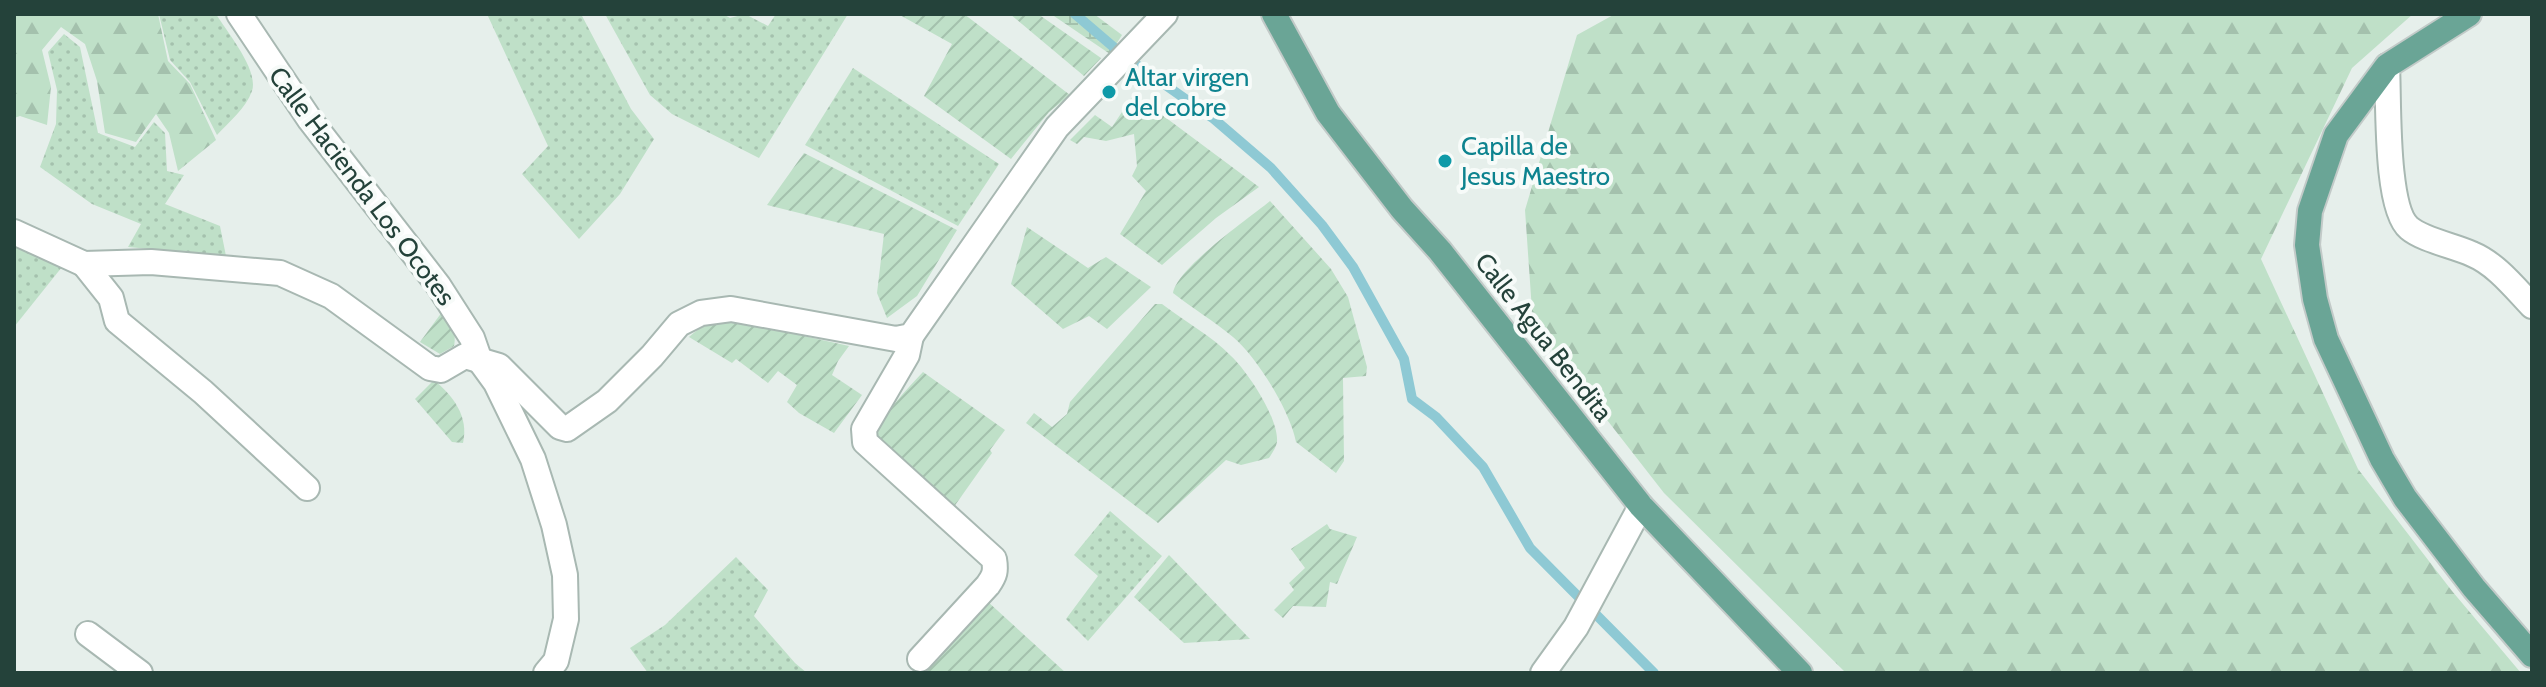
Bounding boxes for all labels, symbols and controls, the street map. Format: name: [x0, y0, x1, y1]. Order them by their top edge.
street label: Calle Hacienda Los Ocotes: [262, 60, 462, 312]
place label: Altar virgen del cobre: [1125, 61, 1249, 123]
marker: Altar virgen del cobre: [1100, 83, 1118, 101]
place label: Capilla de Jesus Maestro: [1460, 130, 1610, 192]
marker: Capilla de Jesus Maestro: [1436, 152, 1454, 170]
street label: Calle Agua Bendita: [1468, 246, 1620, 428]

